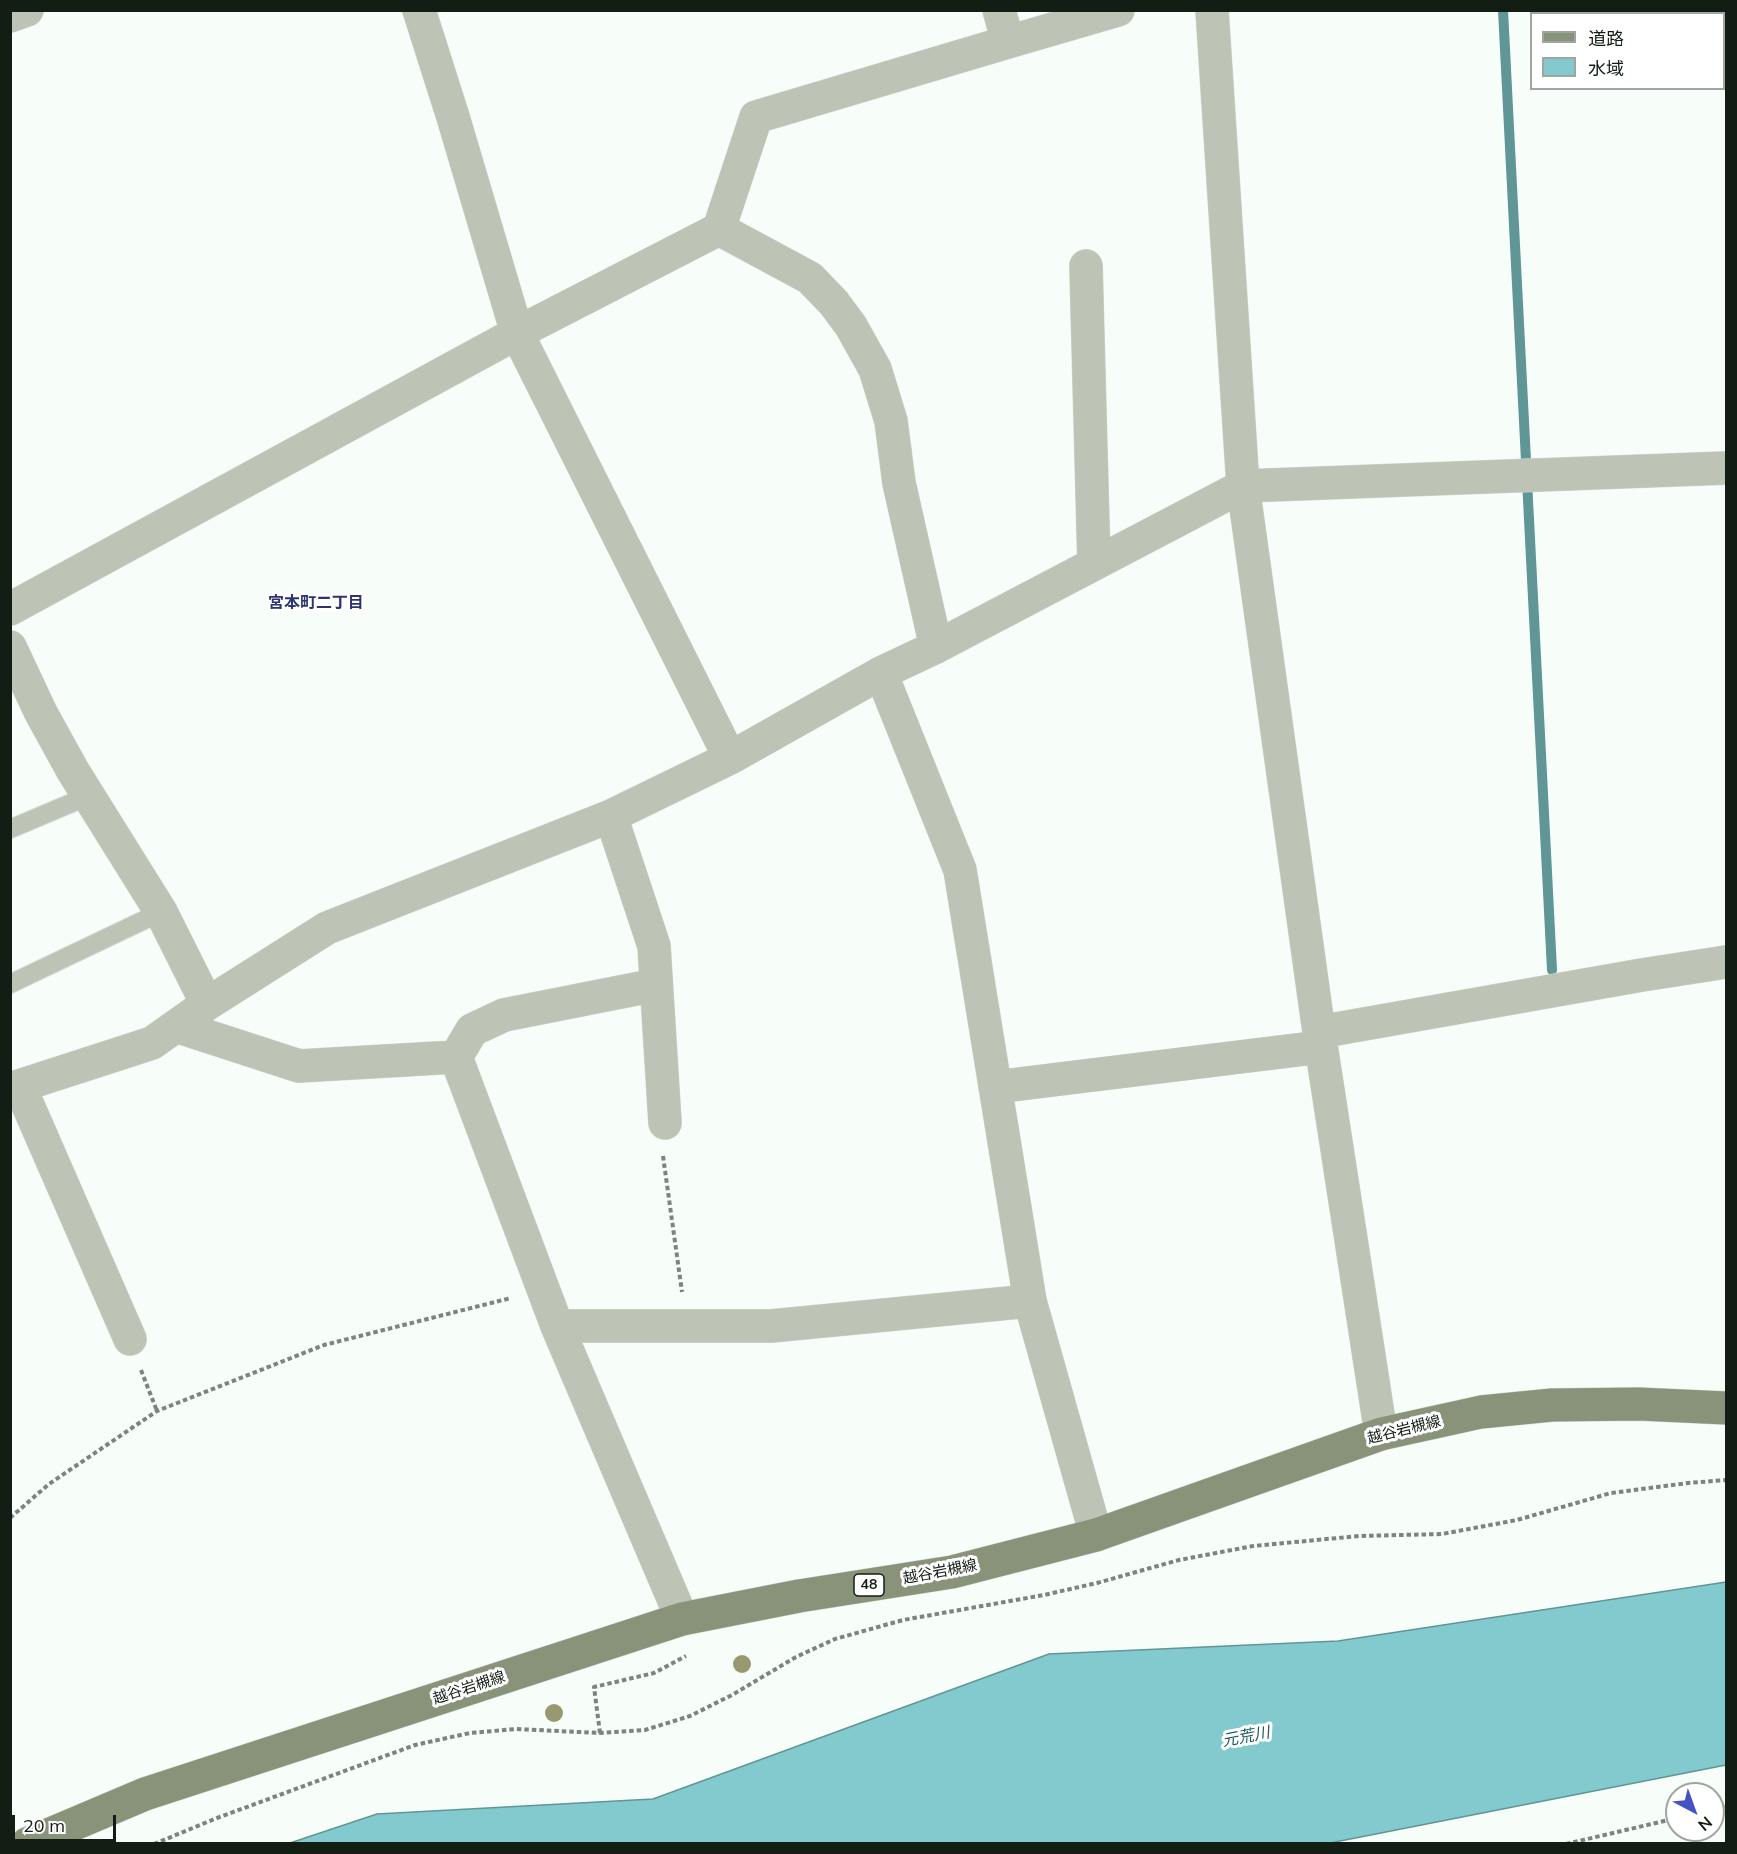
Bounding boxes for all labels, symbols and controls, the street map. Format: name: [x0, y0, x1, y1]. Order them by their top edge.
legend: [1530, 12, 1725, 90]
text: 道路: [1588, 27, 1624, 50]
text: 水域: [1588, 57, 1624, 80]
district label: 宮本町二丁目: [268, 593, 364, 613]
street label: 越谷岩槻線: [1365, 1412, 1443, 1448]
street label: 越谷岩槻線: [901, 1556, 979, 1588]
road number: 48: [854, 1574, 884, 1596]
street label: 越谷岩槻線: [431, 1668, 507, 1708]
water label: 元荒川: [1221, 1723, 1271, 1751]
north arrow: [1665, 1782, 1725, 1842]
scale bar: [15, 1803, 118, 1841]
text: N: [1694, 1813, 1717, 1836]
text: 20 m: [23, 1814, 65, 1837]

